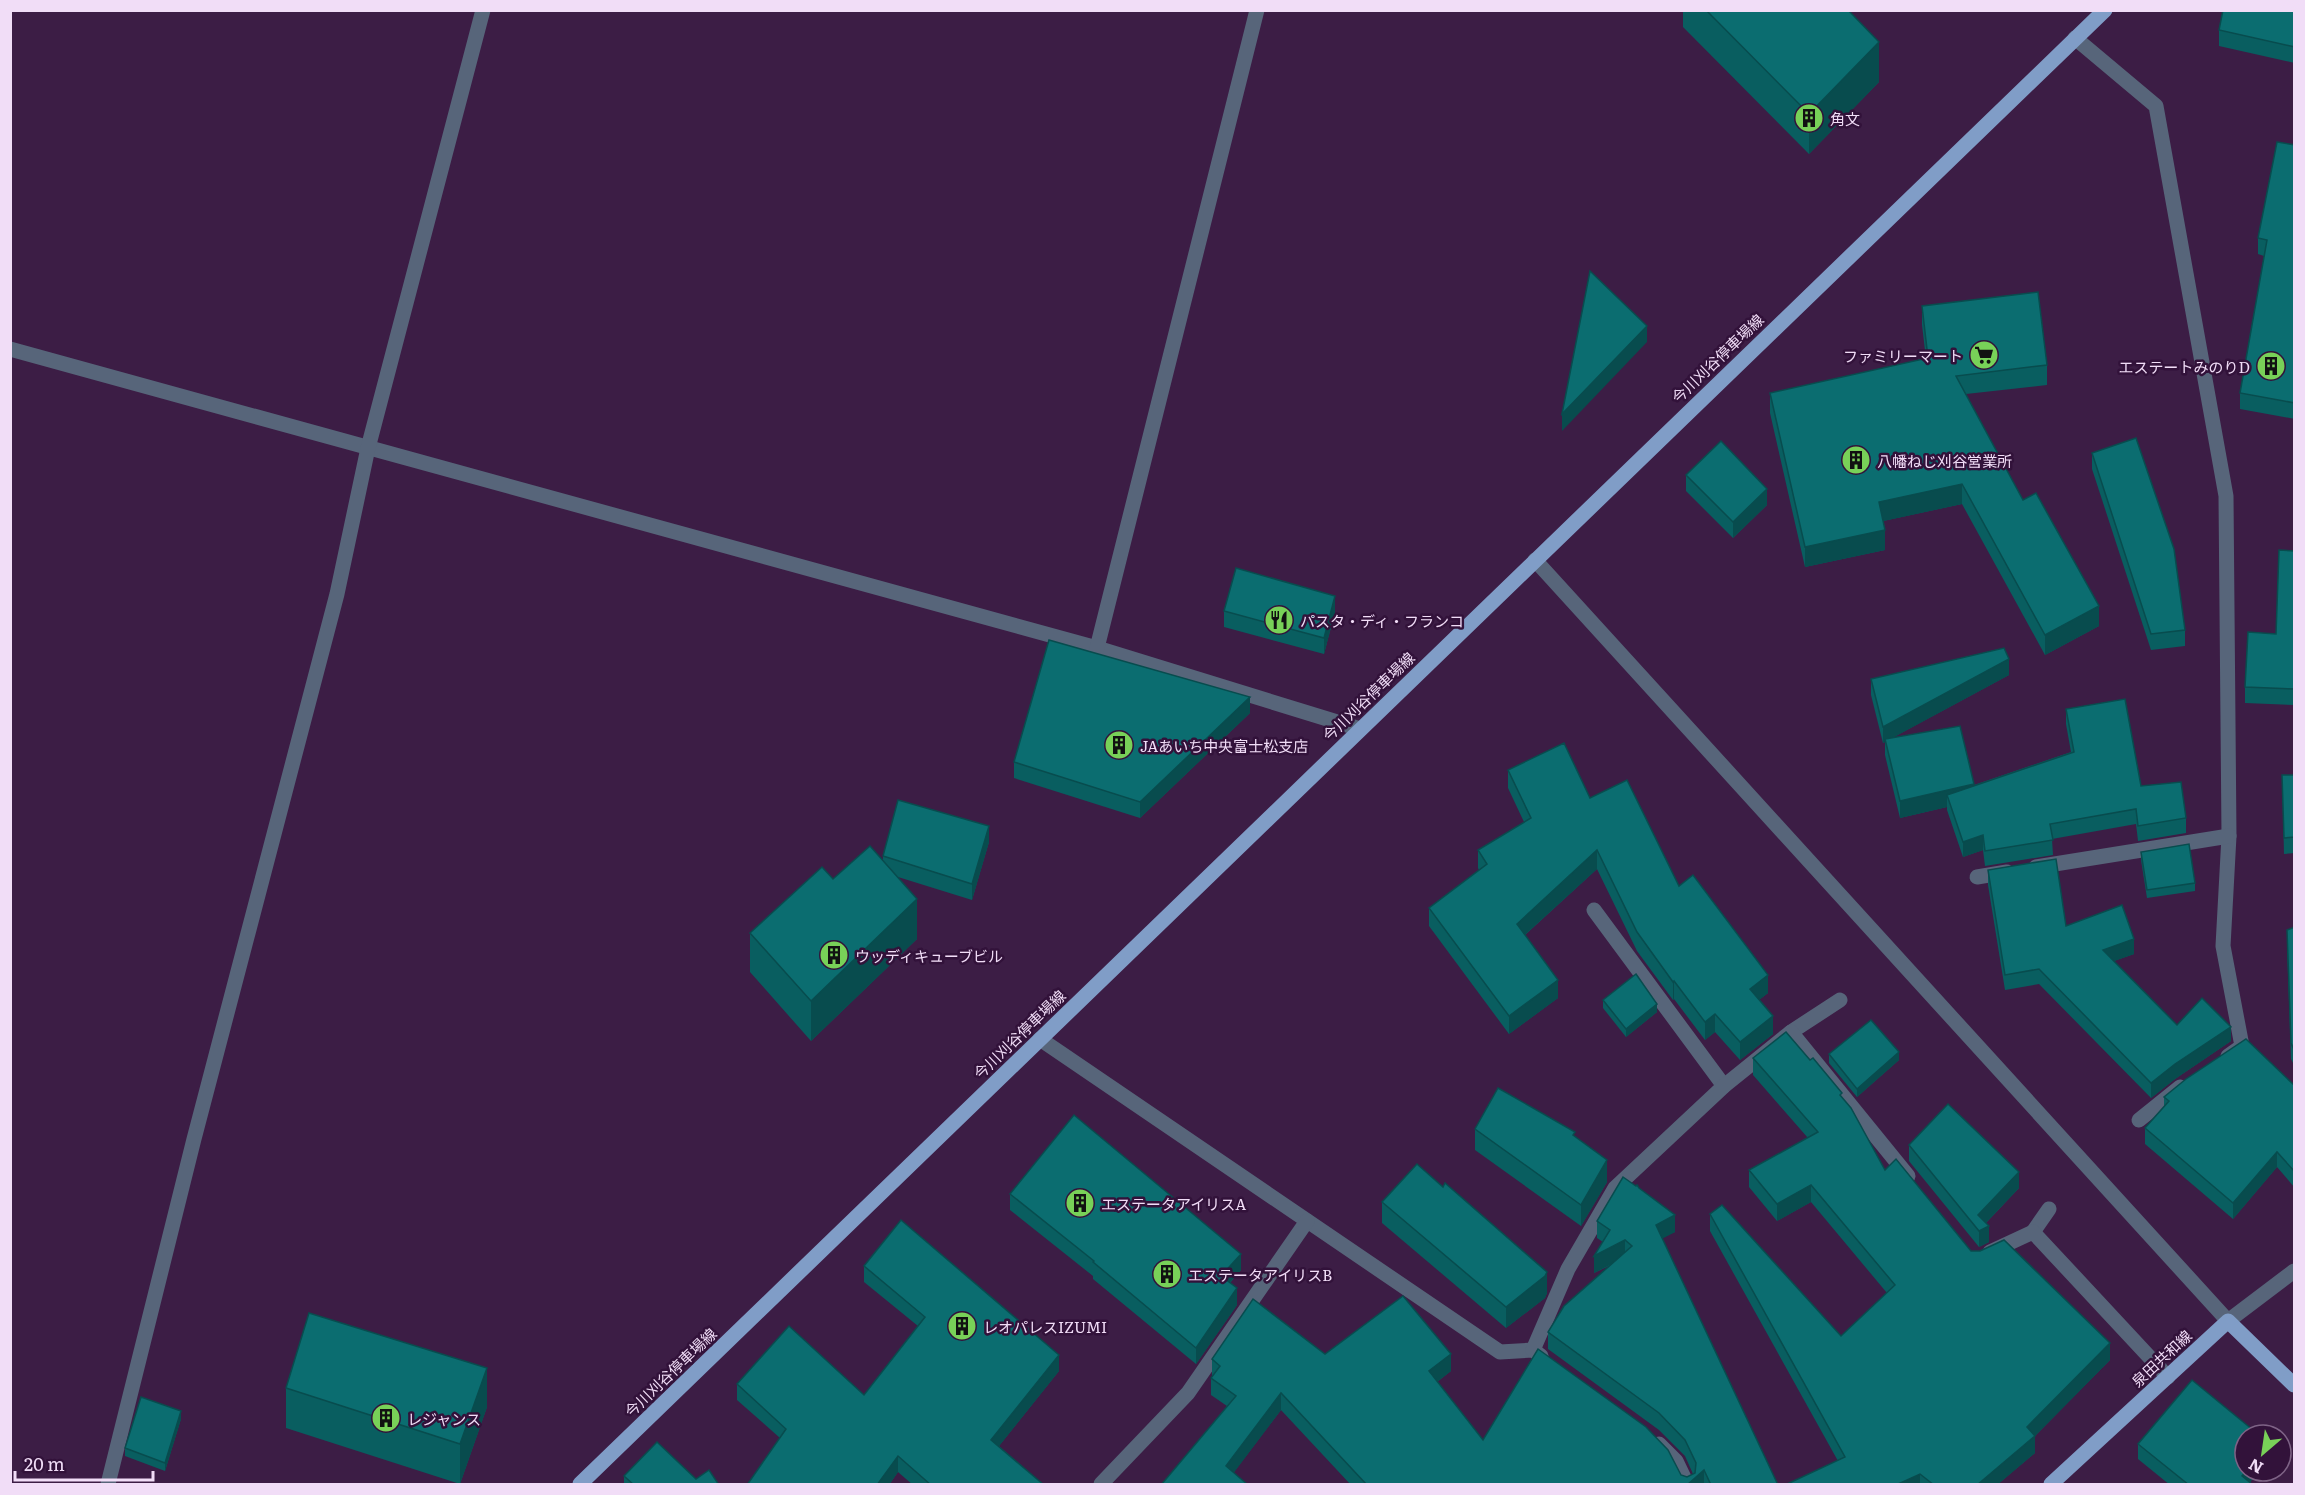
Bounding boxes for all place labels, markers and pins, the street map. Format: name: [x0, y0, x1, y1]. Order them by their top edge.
building icon: 角文: [1793, 102, 1825, 134]
place label: 角文: [1830, 107, 1860, 130]
supermarket icon: ファミリーマート: [1968, 339, 2000, 371]
place label: ファミリーマート: [1843, 344, 1963, 367]
building icon: エステートみのりD: [2255, 350, 2287, 382]
place label: エステートみのりD: [2119, 355, 2250, 378]
building icon: 八幡ねじ刈谷営業所: [1840, 444, 1872, 476]
place label: 八幡ねじ刈谷営業所: [1877, 449, 2012, 472]
restaurant icon: パスタ・ディ・フランコ: [1263, 604, 1295, 636]
place label: パスタ・ディ・フランコ: [1300, 609, 1464, 632]
building icon: JAあいち中央富士松支店: [1103, 729, 1135, 761]
place label: JAあいち中央富士松支店: [1140, 734, 1308, 757]
building icon: ウッディキューブビル: [818, 939, 850, 971]
place label: ウッディキューブビル: [855, 944, 1003, 967]
building icon: エステータアイリスA: [1064, 1187, 1096, 1219]
place label: エステータアイリスA: [1101, 1192, 1246, 1215]
building icon: エステータアイリスB: [1151, 1258, 1183, 1290]
place label: エステータアイリスB: [1188, 1263, 1332, 1286]
building icon: レオパレスIZUMI: [946, 1310, 978, 1342]
place label: レオパレスIZUMI: [983, 1315, 1107, 1338]
building icon: レジャンス: [370, 1402, 402, 1434]
place label: レジャンス: [407, 1407, 481, 1430]

